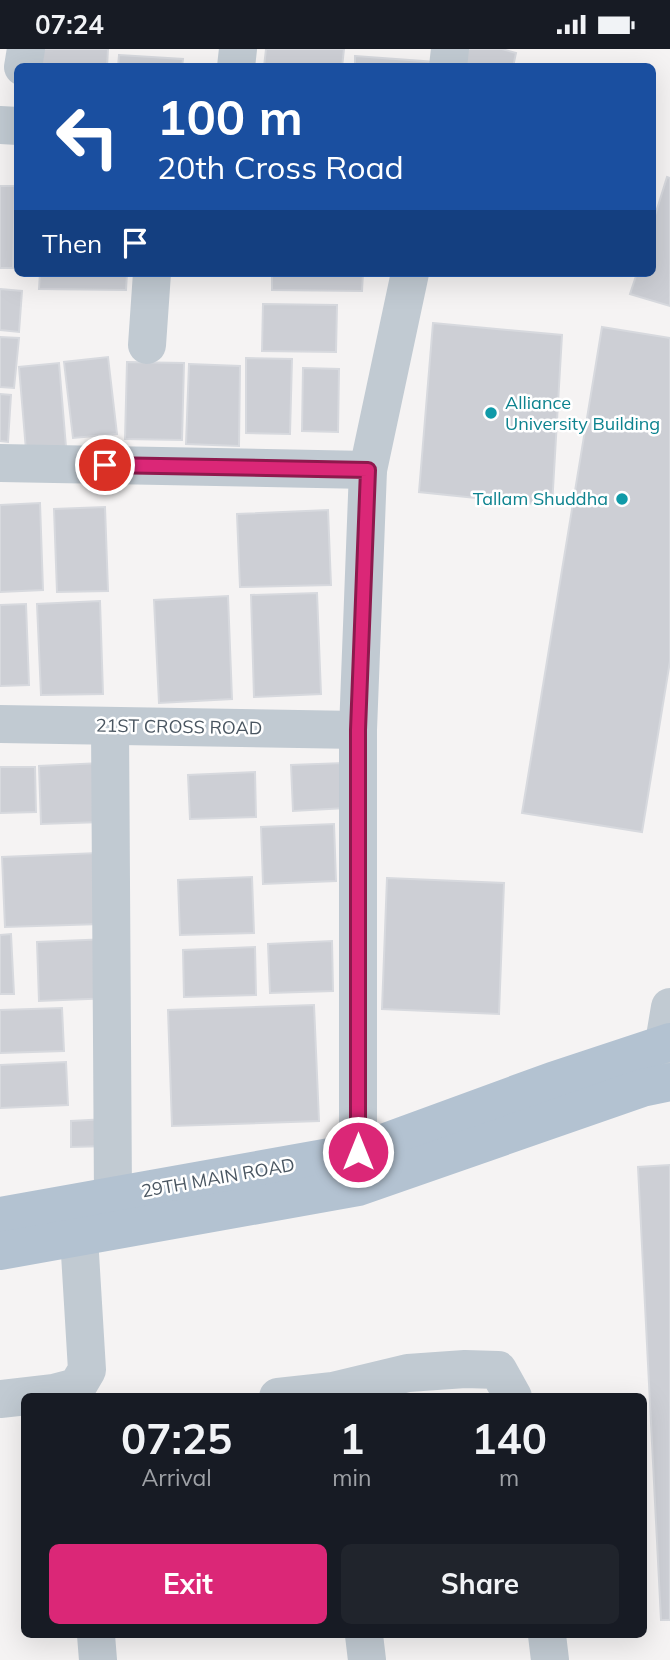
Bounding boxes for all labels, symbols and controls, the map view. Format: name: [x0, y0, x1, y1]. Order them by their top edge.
text: 07:24: [35, 8, 104, 41]
text: 100 m: [157, 86, 303, 147]
icon: left: [42, 91, 133, 182]
text: 20th Cross Road: [157, 147, 404, 187]
icon: arrive: [116, 224, 154, 262]
text: Then: [42, 227, 102, 260]
place label: Alliance University Building: [505, 391, 660, 435]
marker: Alliance University Building: [483, 405, 499, 421]
pin: [75, 435, 135, 495]
icon: arrive: [86, 446, 124, 484]
place label: Tallam Shuddha: [473, 487, 608, 510]
marker: Tallam Shuddha: [614, 491, 630, 507]
street label: 21ST CROSS ROAD: [96, 714, 262, 739]
position arrow: [321, 1115, 395, 1189]
street label: 29TH MAIN ROAD: [140, 1153, 296, 1202]
text: 07:25: [121, 1412, 232, 1465]
text: 1: [339, 1412, 364, 1465]
text: 140: [471, 1412, 547, 1465]
text: Arrival: [141, 1463, 212, 1492]
text: min: [332, 1463, 371, 1492]
text: m: [499, 1463, 519, 1492]
button: Exit: [49, 1544, 327, 1624]
button: Share: [341, 1544, 619, 1624]

